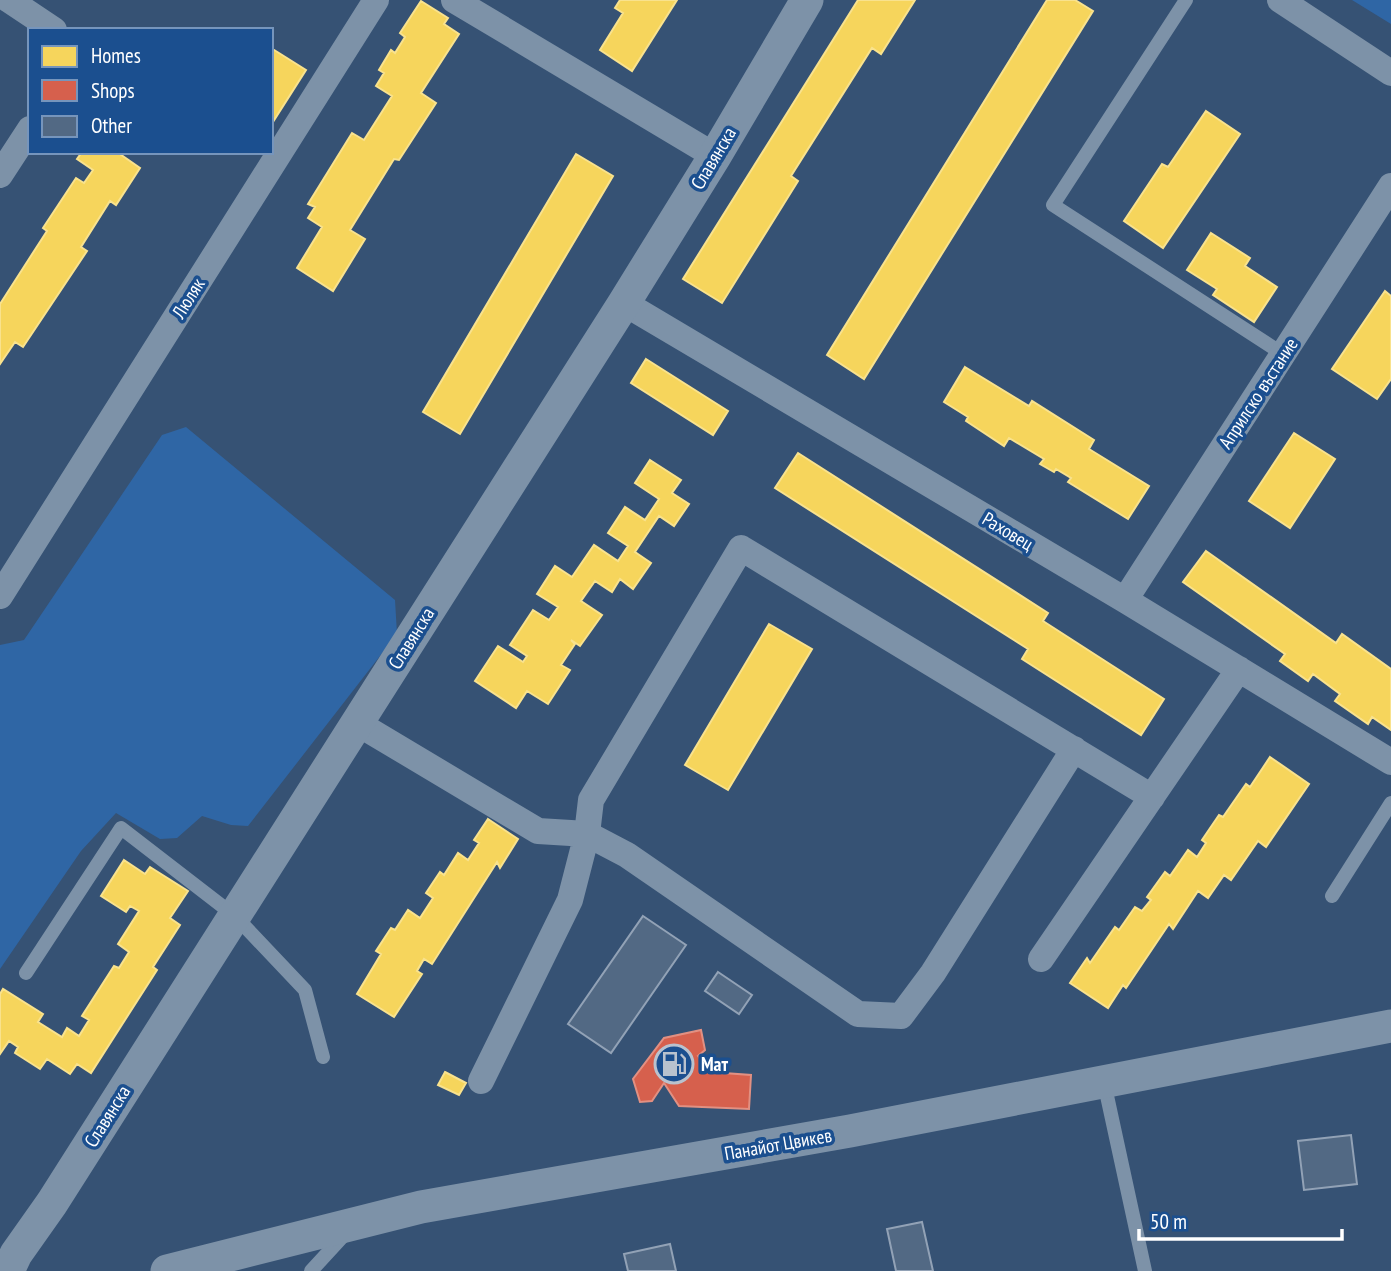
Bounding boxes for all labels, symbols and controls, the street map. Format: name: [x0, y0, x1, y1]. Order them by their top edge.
legend: [28, 28, 273, 154]
text: Homes: [91, 42, 141, 69]
text: Shops: [91, 77, 135, 104]
text: Other: [91, 112, 132, 139]
street label: Славянска: [685, 123, 741, 193]
street label: Люляк: [166, 273, 210, 323]
street label: Априлско въстание: [1213, 333, 1303, 453]
street label: Раховец: [978, 506, 1038, 556]
street label: Славянска: [383, 603, 439, 673]
fuel station icon: Мат: [653, 1043, 695, 1085]
place label: Мат: [701, 1052, 728, 1076]
street label: Славянска: [79, 1081, 135, 1151]
street label: Панайот Цвикев: [722, 1123, 834, 1165]
scale bar: [1139, 1198, 1342, 1242]
text: 50 m: [1150, 1208, 1187, 1235]

